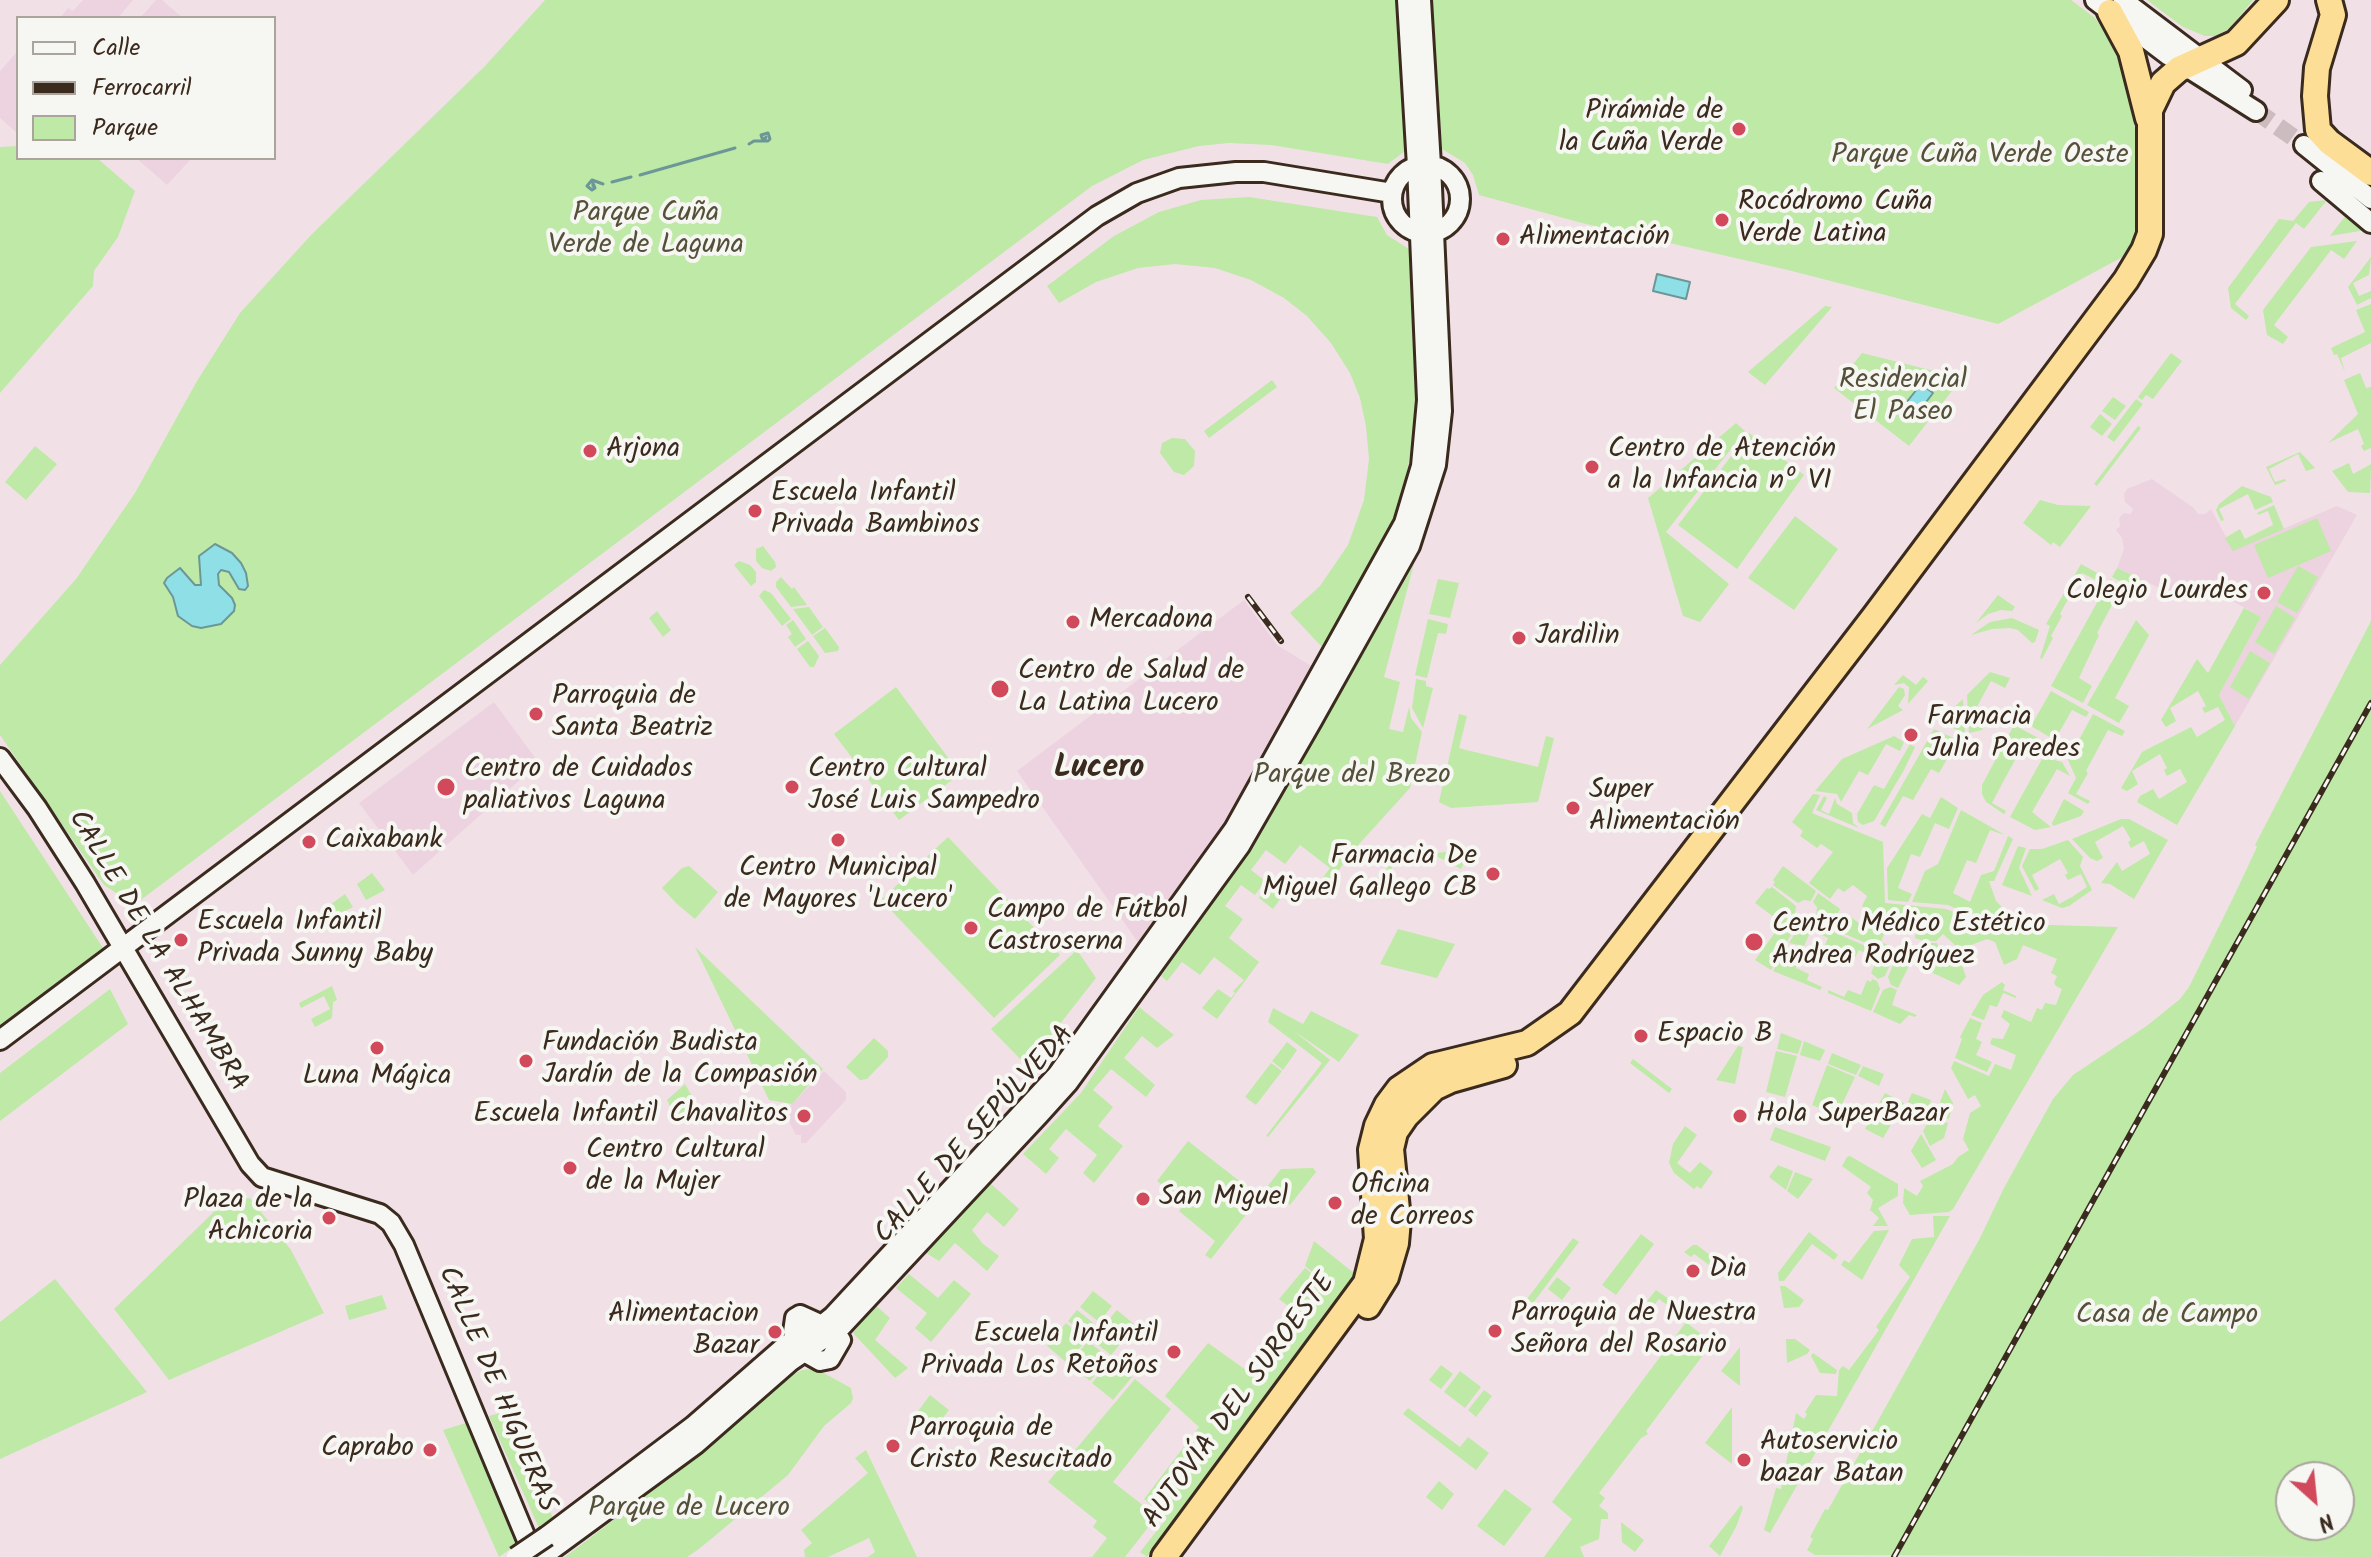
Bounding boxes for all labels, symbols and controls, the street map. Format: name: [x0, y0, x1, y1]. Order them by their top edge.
legend: [16, 16, 276, 160]
text: Calle: [92, 29, 140, 68]
text: Ferrocarril: [92, 69, 192, 108]
place label: Pirámide de la Cuña Verde: [1559, 96, 1723, 162]
text: Parque: [92, 109, 158, 148]
marker: Pirámide de la Cuña Verde: [1730, 120, 1748, 138]
park label: Parque Cuña Verde Oeste: [1831, 140, 2129, 174]
place label: Rocódromo Cuña Verde Latina: [1738, 187, 1933, 253]
park label: Parque Cuña Verde de Laguna: [548, 198, 744, 264]
marker: Rocódromo Cuña Verde Latina: [1713, 211, 1731, 229]
place label: Alimentación: [1519, 222, 1670, 256]
marker: Alimentación: [1494, 230, 1512, 248]
park label: Residencial El Paseo: [1839, 365, 1967, 431]
place label: Arjona: [606, 434, 680, 468]
place label: Centro de Atención a la Infancia nº VI: [1608, 434, 1836, 500]
marker: Arjona: [581, 442, 599, 460]
marker: Centro de Atención a la Infancia nº VI: [1583, 458, 1601, 476]
place label: Escuela Infantil Privada Bambinos: [771, 478, 980, 544]
marker: Escuela Infantil Privada Bambinos: [746, 502, 764, 520]
place label: Colegio Lourdes: [2066, 576, 2248, 610]
marker: Colegio Lourdes: [2255, 584, 2273, 602]
place label: Mercadona: [1089, 605, 1213, 639]
marker: Mercadona: [1064, 613, 1082, 631]
place label: Jardilin: [1535, 621, 1620, 655]
marker: Jardilin: [1510, 629, 1528, 647]
place label: Centro de Salud de La Latina Lucero: [1018, 656, 1244, 722]
marker: Centro de Salud de La Latina Lucero: [989, 678, 1011, 700]
place label: Parroquia de Santa Beatriz: [552, 681, 713, 747]
place label: Farmacia Julia Paredes: [1927, 702, 2080, 768]
marker: Parroquia de Santa Beatriz: [527, 705, 545, 723]
marker: Farmacia Julia Paredes: [1902, 726, 1920, 744]
district label: Lucero: [1054, 752, 1144, 790]
place label: Centro de Cuidados paliativos Laguna: [464, 754, 693, 820]
place label: Centro Cultural José Luis Sampedro: [808, 754, 1040, 820]
park label: Parque del Brezo: [1253, 760, 1451, 794]
place label: Super Alimentación: [1589, 775, 1740, 841]
marker: Centro de Cuidados paliativos Laguna: [435, 776, 457, 798]
marker: Centro Cultural José Luis Sampedro: [783, 778, 801, 796]
marker: Super Alimentación: [1564, 799, 1582, 817]
street label: CALLE DE LA ALHAMBRA: [59, 805, 253, 1099]
place label: Caixabank: [325, 825, 443, 859]
marker: Centro Municipal de Mayores 'Lucero': [829, 831, 847, 849]
marker: Caixabank: [300, 833, 318, 851]
place label: Farmacia De Miguel Gallego CB: [1262, 841, 1477, 907]
place label: Centro Municipal de Mayores 'Lucero': [724, 853, 952, 919]
marker: Farmacia De Miguel Gallego CB: [1484, 865, 1502, 883]
place label: Campo de Fútbol Castroserna: [987, 895, 1187, 961]
place label: Escuela Infantil Privada Sunny Baby: [197, 907, 433, 973]
place label: Centro Médico Estético Andrea Rodríguez: [1772, 909, 2046, 975]
marker: Campo de Fútbol Castroserna: [962, 919, 980, 937]
marker: Escuela Infantil Privada Sunny Baby: [172, 931, 190, 949]
marker: Centro Médico Estético Andrea Rodríguez: [1743, 931, 1765, 953]
place label: Espacio B: [1657, 1019, 1773, 1053]
street label: CALLE DE SEPÚLVEDA: [869, 1020, 1083, 1252]
marker: Espacio B: [1632, 1027, 1650, 1045]
place label: Fundación Budista Jardín de la Compasión: [542, 1028, 818, 1094]
marker: Luna Mágica: [368, 1039, 386, 1057]
marker: Fundación Budista Jardín de la Compasión: [517, 1052, 535, 1070]
place label: Luna Mágica: [303, 1061, 451, 1095]
place label: Escuela Infantil Chavalitos: [473, 1099, 788, 1133]
place label: Hola SuperBazar: [1756, 1099, 1948, 1133]
marker: Escuela Infantil Chavalitos: [795, 1107, 813, 1125]
marker: Hola SuperBazar: [1731, 1107, 1749, 1125]
place label: Centro Cultural de la Mujer: [586, 1135, 765, 1201]
marker: Centro Cultural de la Mujer: [561, 1159, 579, 1177]
place label: Oficina de Correos: [1351, 1170, 1474, 1236]
place label: San Miguel: [1159, 1182, 1288, 1216]
place label: Plaza de la Achicoria: [183, 1185, 313, 1251]
marker: San Miguel: [1134, 1190, 1152, 1208]
marker: Oficina de Correos: [1326, 1194, 1344, 1212]
marker: Plaza de la Achicoria: [320, 1209, 338, 1227]
place label: Dia: [1709, 1254, 1747, 1288]
street label: CALLE DE HIGUERAS: [428, 1262, 562, 1518]
marker: Dia: [1684, 1262, 1702, 1280]
street label: AUTOVÍA DEL SUROESTE: [1137, 1268, 1345, 1536]
place label: Parroquia de Nuestra Señora del Rosario: [1511, 1298, 1756, 1364]
place label: Alimentacion Bazar: [608, 1299, 759, 1365]
park label: Casa de Campo: [2076, 1300, 2258, 1334]
place label: Escuela Infantil Privada Los Retoños: [920, 1319, 1158, 1385]
marker: Parroquia de Nuestra Señora del Rosario: [1486, 1322, 1504, 1340]
marker: Alimentacion Bazar: [766, 1323, 784, 1341]
marker: Escuela Infantil Privada Los Retoños: [1165, 1343, 1183, 1361]
place label: Parroquia de Cristo Resucitado: [909, 1413, 1112, 1479]
place label: Autoservicio bazar Batan: [1760, 1427, 1904, 1493]
place label: Caprabo: [321, 1433, 414, 1467]
marker: Parroquia de Cristo Resucitado: [884, 1437, 902, 1455]
marker: Caprabo: [421, 1441, 439, 1459]
marker: Autoservicio bazar Batan: [1735, 1451, 1753, 1469]
north arrow: [2275, 1461, 2355, 1541]
park label: Parque de Lucero: [588, 1493, 790, 1527]
text: N: [2311, 1502, 2339, 1540]

